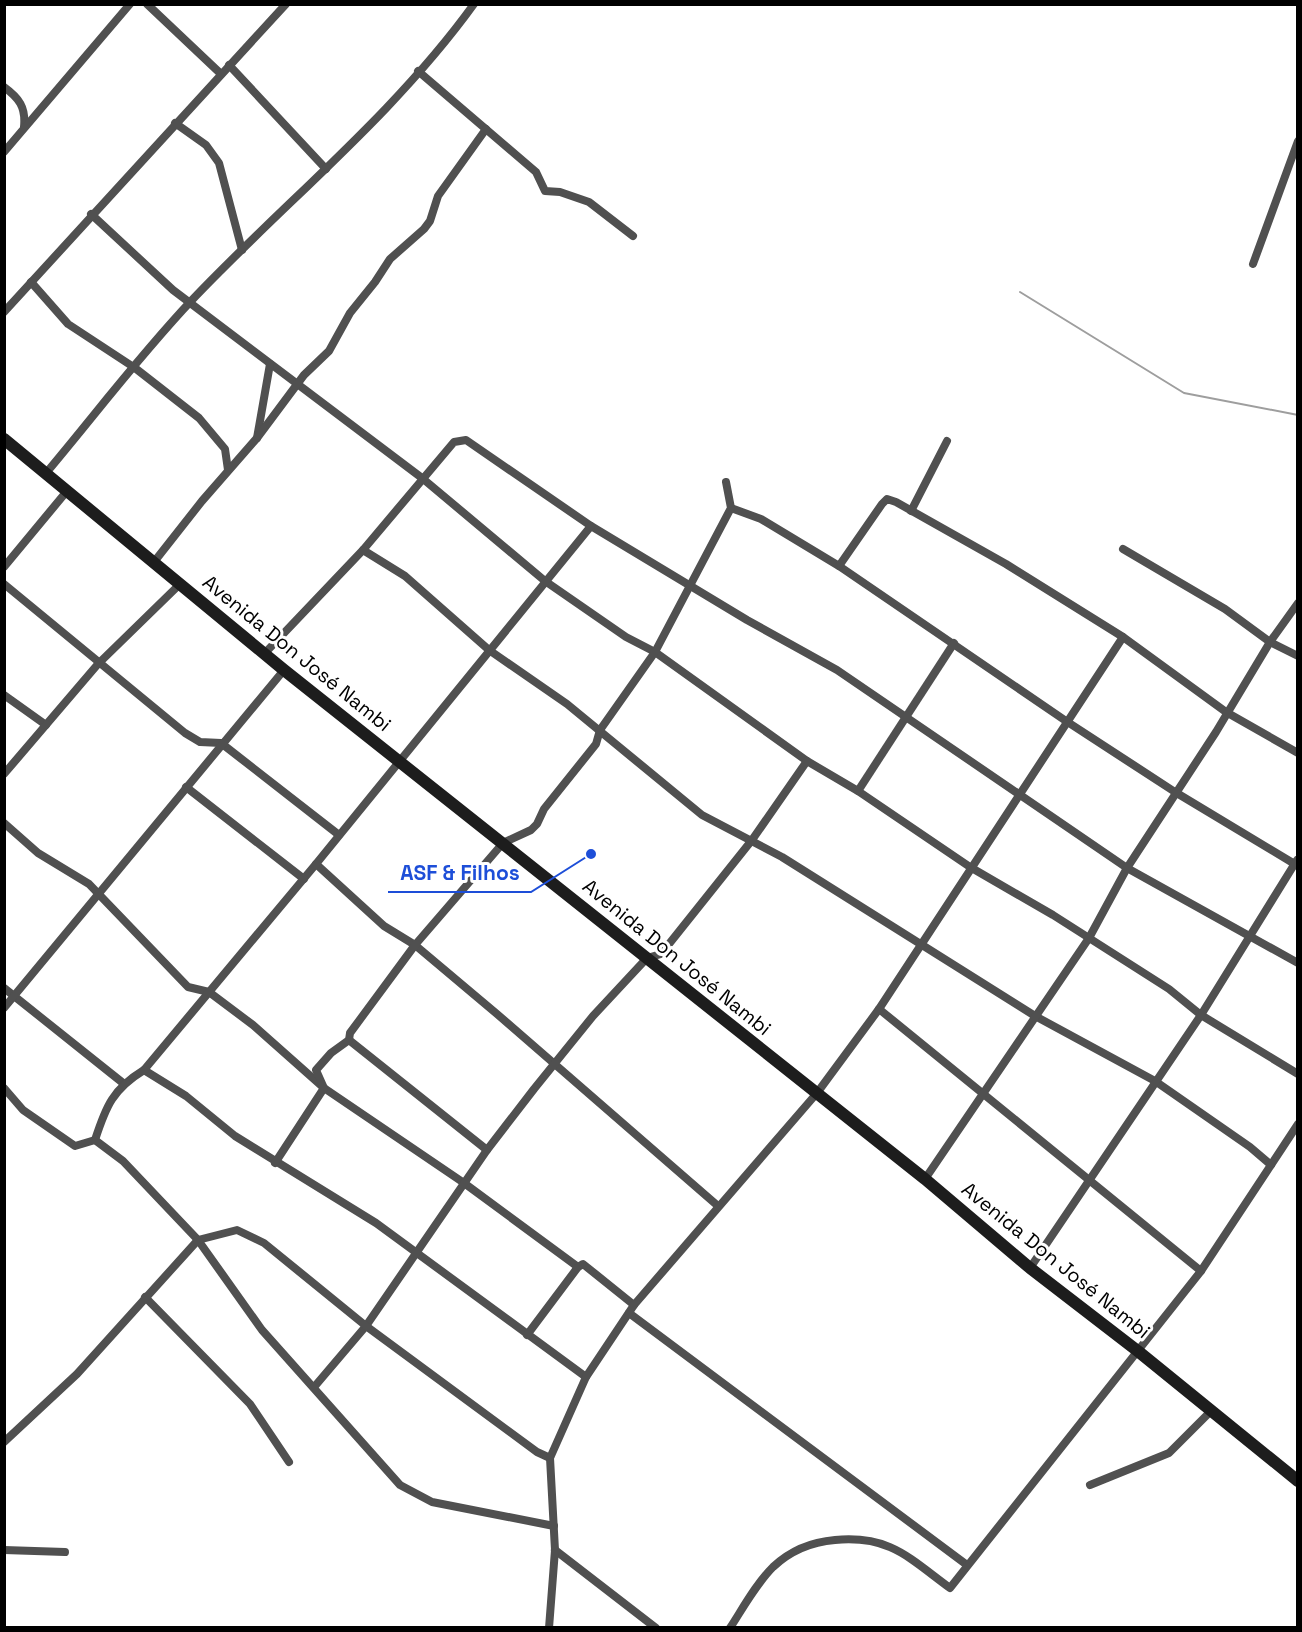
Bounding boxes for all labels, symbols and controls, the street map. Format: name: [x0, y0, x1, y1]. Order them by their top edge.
street label: Avenida Don José Nambi: [197, 569, 397, 737]
callout: ASF & Filhos: [388, 853, 531, 892]
text: ASF & Filhos: [400, 859, 520, 886]
street label: Avenida Don José Nambi: [577, 873, 777, 1041]
street label: Avenida Don José Nambi: [956, 1176, 1156, 1344]

